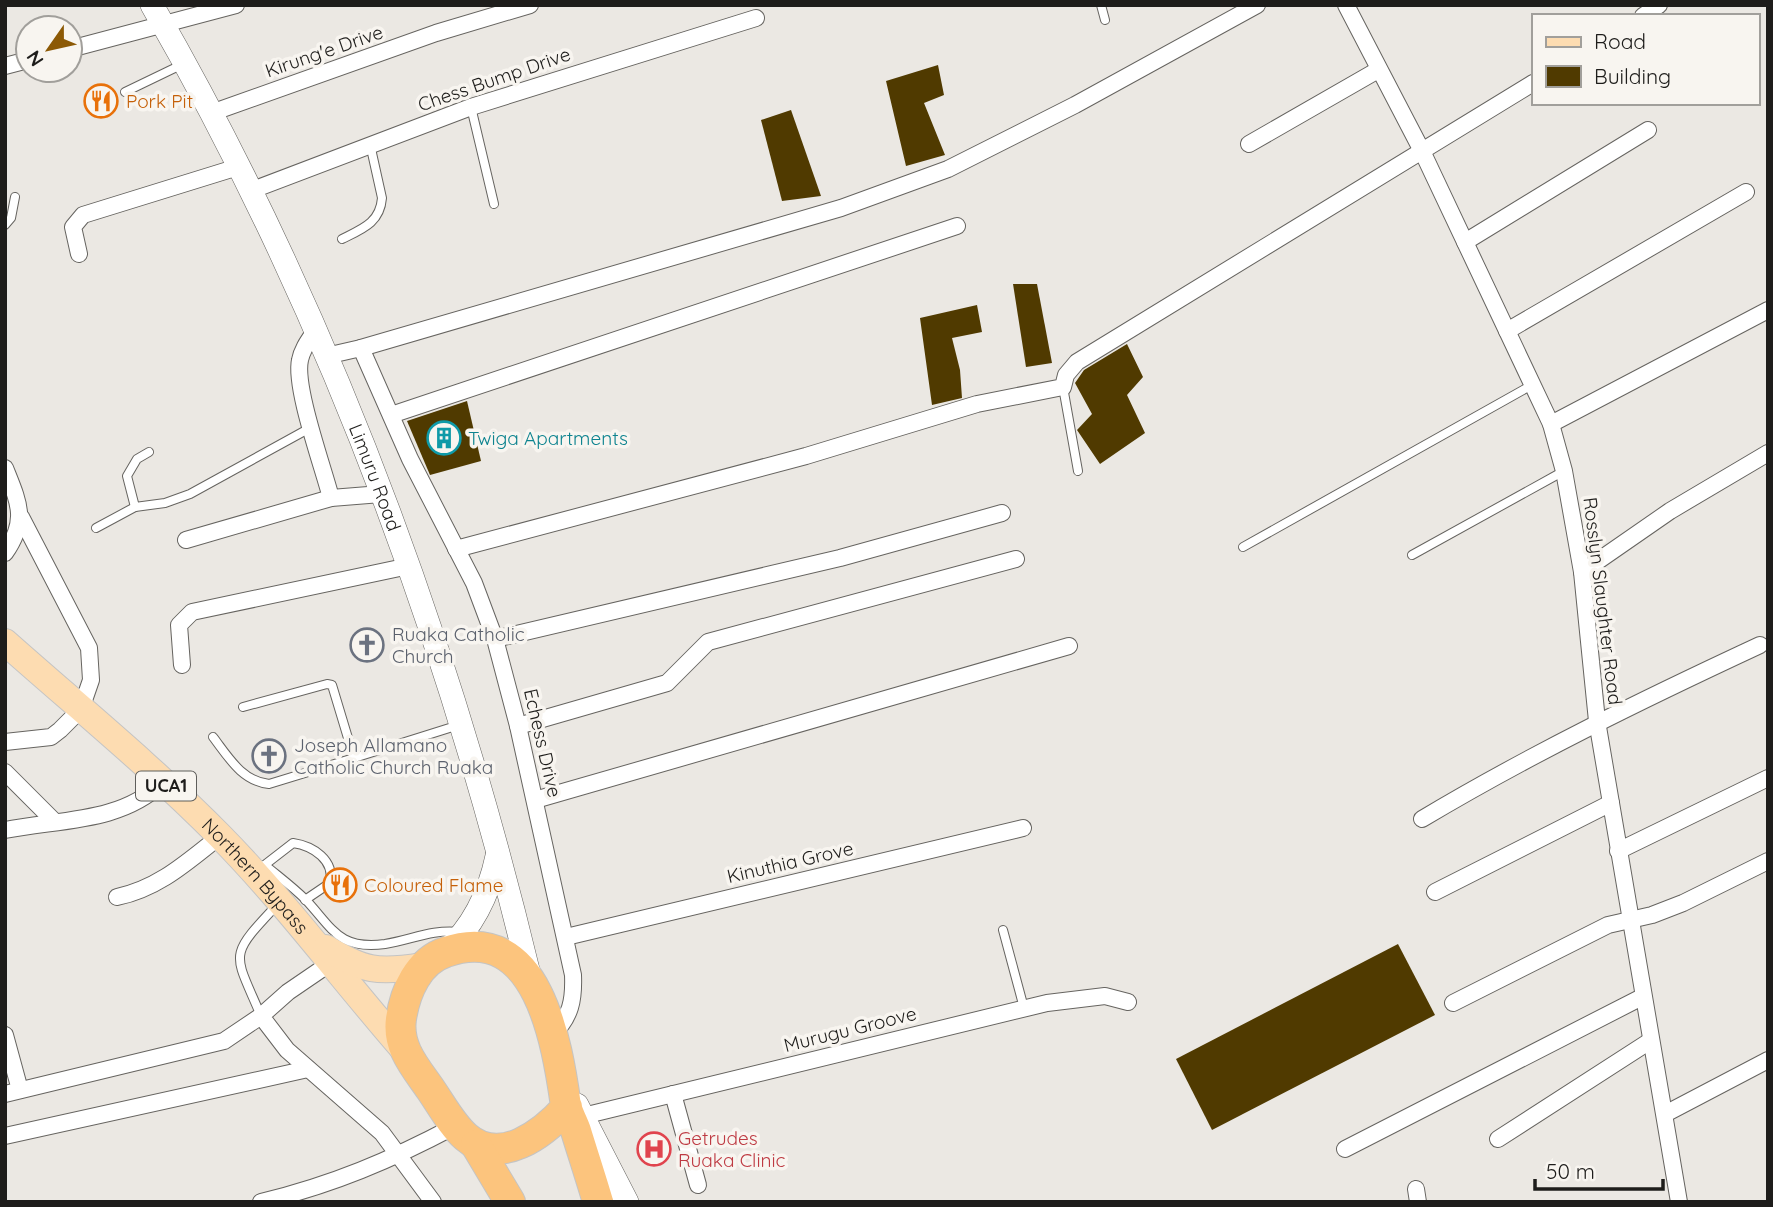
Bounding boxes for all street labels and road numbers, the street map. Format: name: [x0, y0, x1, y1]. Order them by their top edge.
street label: Kirung'e Drive: [262, 20, 386, 82]
street label: Chess Bump Drive: [415, 42, 573, 116]
street label: Limuru Road: [344, 420, 407, 534]
street label: Rosslyn Slaughter Road: [1578, 496, 1628, 706]
street label: Echess Drive: [519, 686, 567, 800]
road number: UCA1: [136, 772, 196, 800]
street label: Northern Bypass: [197, 813, 314, 939]
street label: Kinuthia Grove: [725, 836, 855, 888]
street label: Murugu Groove: [781, 1001, 919, 1057]

